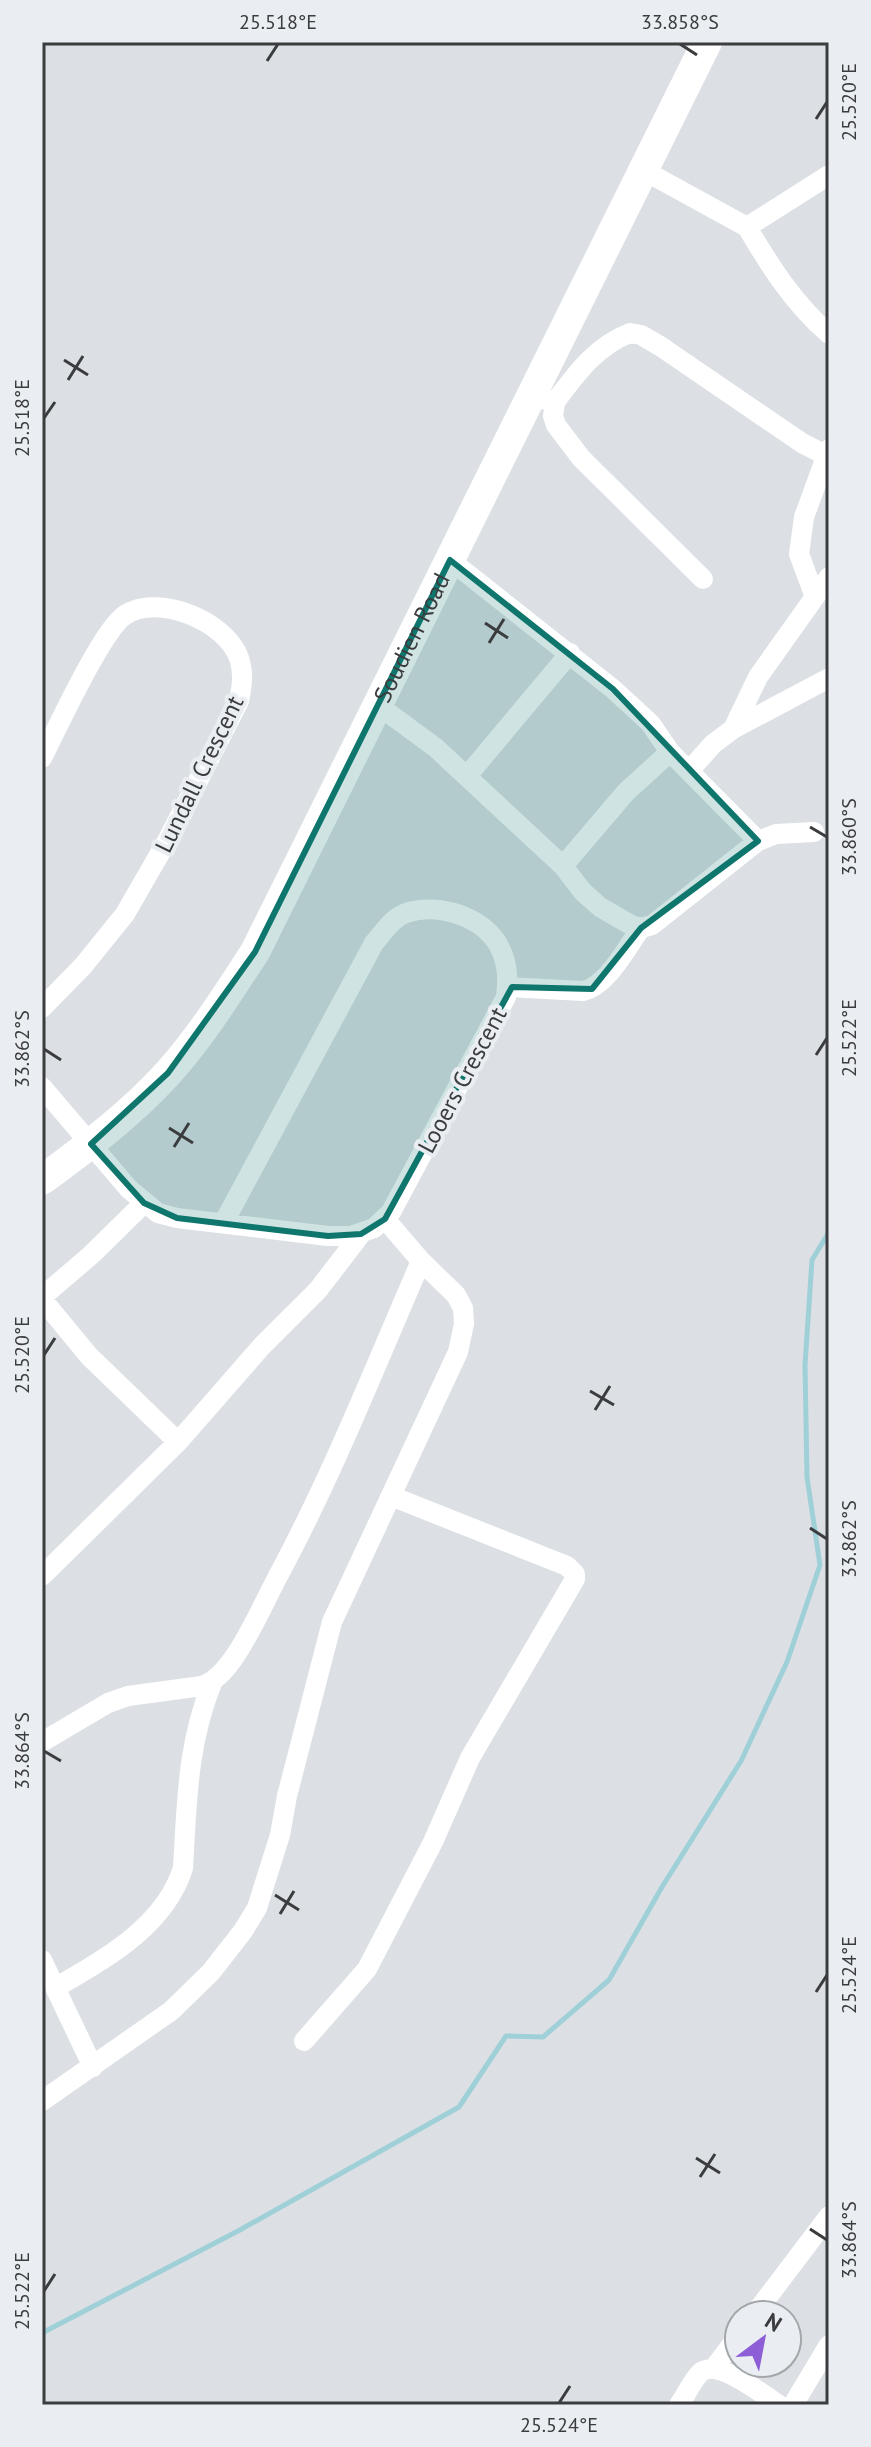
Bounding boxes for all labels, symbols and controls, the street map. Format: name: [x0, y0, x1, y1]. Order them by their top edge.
text: 25.518°E: [239, 9, 317, 35]
text: 33.858°S: [641, 9, 719, 35]
text: 25.520°E: [836, 63, 862, 141]
text: 25.518°E: [9, 379, 35, 457]
street label: Soudien Road: [366, 568, 456, 707]
street label: Lundall Crescent: [148, 690, 250, 858]
text: 33.860°S: [836, 798, 862, 876]
text: 25.522°E: [836, 999, 862, 1077]
street label: Looers Crescent: [411, 1002, 513, 1158]
text: 33.862°S: [9, 1010, 35, 1088]
text: 25.520°E: [9, 1316, 35, 1394]
text: 33.862°S: [836, 1500, 862, 1578]
text: 33.864°S: [9, 1712, 35, 1790]
text: 25.524°E: [836, 1936, 862, 2014]
text: 33.864°S: [836, 2201, 862, 2279]
text: 25.522°E: [9, 2252, 35, 2330]
north arrow: [723, 2299, 803, 2379]
text: N: [760, 2306, 787, 2338]
text: 25.524°E: [520, 2412, 598, 2438]

